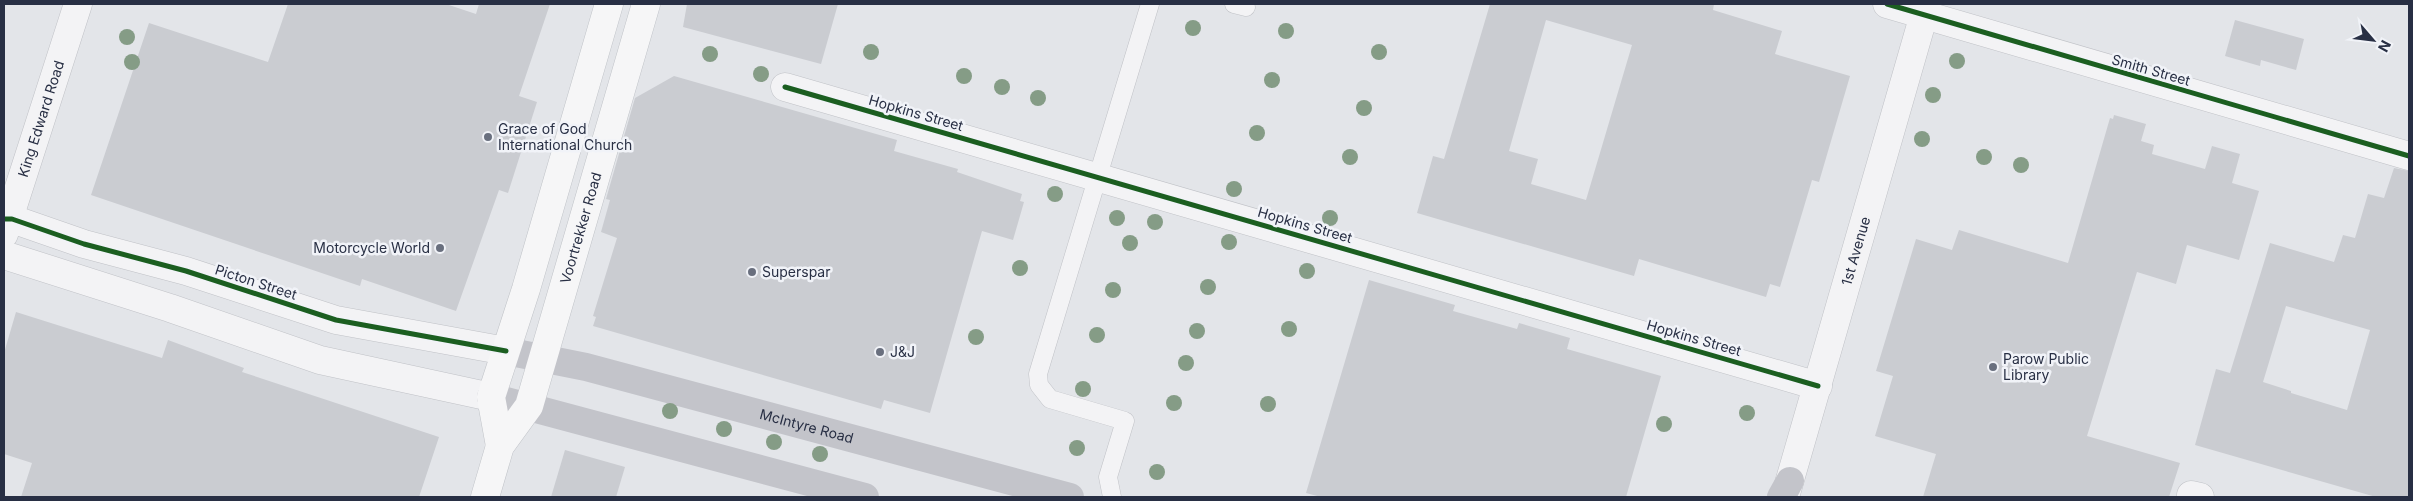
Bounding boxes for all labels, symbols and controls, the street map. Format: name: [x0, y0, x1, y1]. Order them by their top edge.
north arrow: [2348, 15, 2398, 65]
text: N: [2375, 38, 2395, 55]
street label: Smith Street: [2110, 50, 2193, 89]
street label: King Edward Road: [14, 58, 67, 179]
street label: Hopkins Street: [867, 91, 966, 134]
place label: Grace of God International Church: [498, 120, 632, 153]
marker: Grace of God International Church: [482, 131, 494, 143]
street label: Voortrekker Road: [556, 170, 605, 286]
street label: Hopkins Street: [1256, 203, 1355, 246]
street label: 1st Avenue: [1837, 214, 1873, 287]
place label: Motorcycle World: [313, 239, 430, 256]
marker: Motorcycle World: [434, 242, 446, 254]
street label: Picton Street: [213, 260, 300, 303]
place label: Superspar: [762, 263, 831, 280]
marker: Superspar: [746, 266, 758, 278]
street label: Hopkins Street: [1645, 316, 1744, 359]
place label: J&J: [890, 343, 915, 360]
marker: J&J: [874, 346, 886, 358]
place label: Parow Public Library: [2003, 350, 2089, 383]
marker: Parow Public Library: [1987, 361, 1999, 373]
street label: McIntyre Road: [758, 405, 855, 446]

